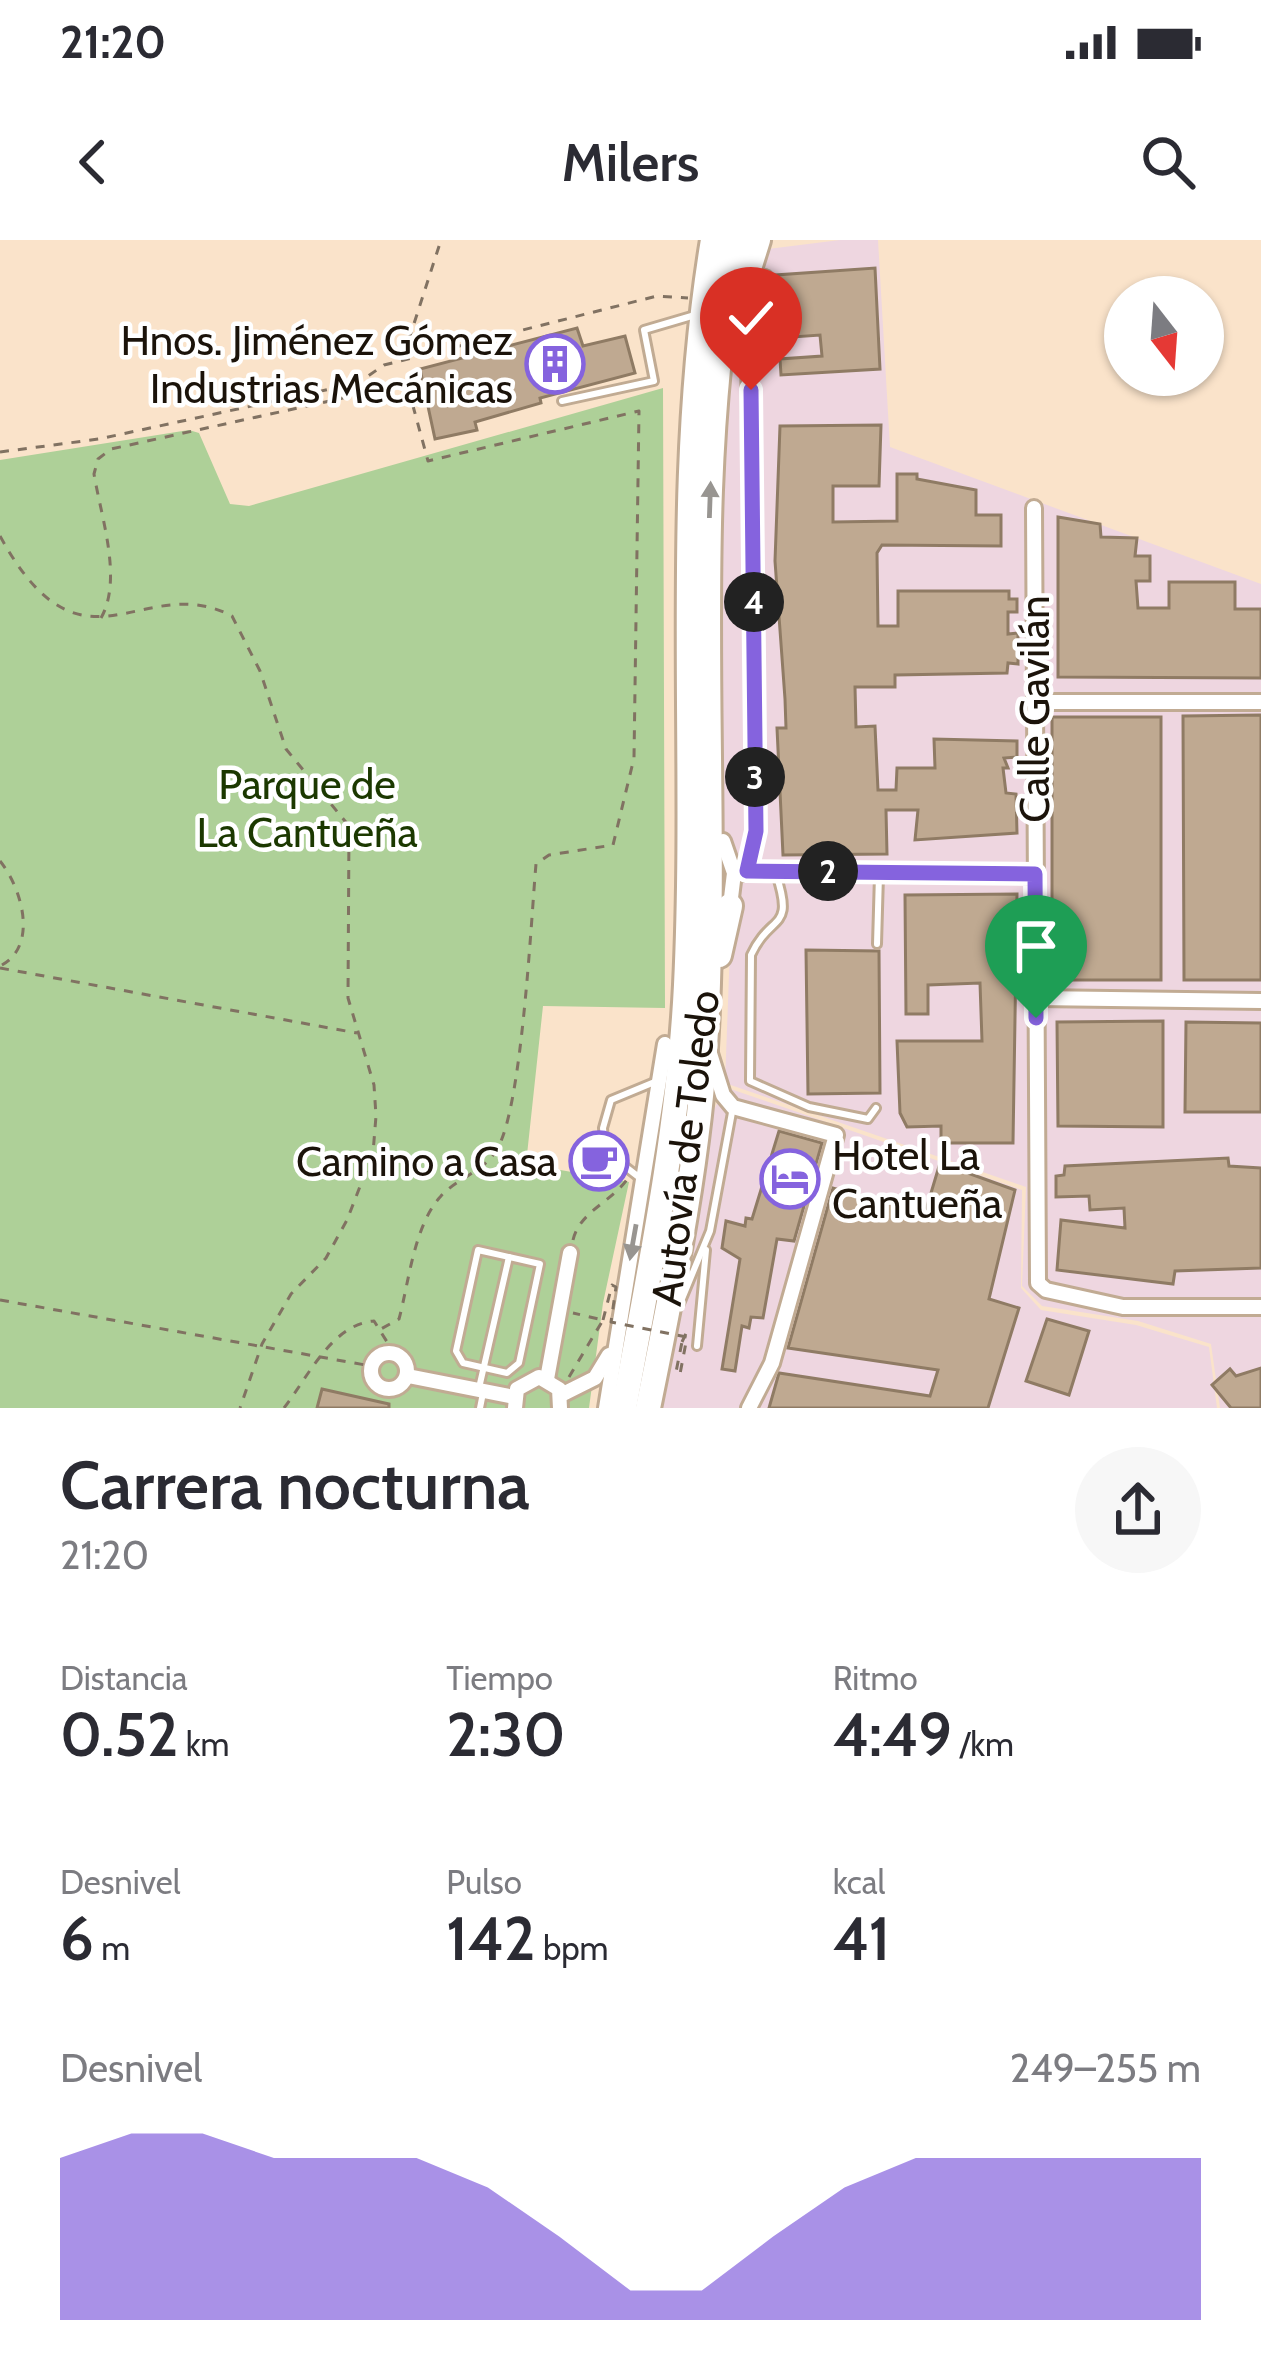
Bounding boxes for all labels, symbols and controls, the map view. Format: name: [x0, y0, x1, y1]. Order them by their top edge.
text: 21:20: [60, 15, 166, 69]
icon: back: [60, 129, 126, 195]
text: Milers: [562, 129, 699, 195]
icon: search: [1135, 129, 1201, 195]
pin: [700, 267, 802, 390]
north arrow: [1104, 276, 1224, 396]
map controls: [1104, 276, 1224, 396]
icon: check: [718, 285, 784, 351]
place label: Hnos. Jiménez Gómez Industrias Mecánicas: [121, 314, 513, 414]
building icon: Hnos. Jiménez Gómez Industrias Mecánicas: [524, 333, 586, 395]
one-way arrow: [701, 480, 720, 518]
pin: 4: [724, 572, 784, 632]
text: 4: [744, 582, 764, 622]
street label: Calle Gavilán: [1008, 595, 1060, 823]
pin: 3: [725, 747, 785, 807]
text: 3: [746, 757, 764, 797]
park label: Parque de La Cantueña: [196, 758, 418, 858]
pin: 2: [798, 841, 858, 901]
text: 2: [819, 851, 837, 891]
pin: [985, 895, 1087, 1018]
icon: arrive: [1003, 913, 1069, 979]
street label: Autovía de Toledo: [640, 987, 730, 1309]
place label: Hotel La Cantueña: [832, 1129, 1002, 1229]
cafe icon: Camino a Casa: [568, 1130, 630, 1192]
place label: Camino a Casa: [296, 1135, 557, 1187]
hotel icon: Hotel La Cantueña: [759, 1148, 821, 1210]
one-way arrow: [623, 1224, 641, 1262]
text: Carrera nocturna: [60, 1445, 530, 1526]
button: share: [1075, 1447, 1201, 1573]
text: 21:20: [60, 1531, 149, 1579]
text: Distancia: [60, 1658, 188, 1698]
text: Tiempo: [446, 1658, 553, 1698]
text: Ritmo: [833, 1658, 918, 1698]
text: 0.52: [60, 1698, 178, 1771]
text: 2:30: [446, 1698, 566, 1771]
text: 4:49: [833, 1698, 952, 1771]
text: km: [178, 1724, 229, 1764]
text: /km: [952, 1724, 1014, 1764]
text: Desnivel: [60, 1862, 180, 1902]
text: Pulso: [446, 1862, 522, 1902]
text: kcal: [833, 1862, 885, 1902]
text: 6: [60, 1902, 94, 1975]
text: 142: [446, 1902, 536, 1975]
text: 41: [833, 1902, 890, 1975]
text: m: [94, 1928, 130, 1968]
text: bpm: [536, 1928, 609, 1968]
text: Desnivel: [60, 2044, 202, 2092]
text: 249–255 m: [1010, 2044, 1201, 2092]

